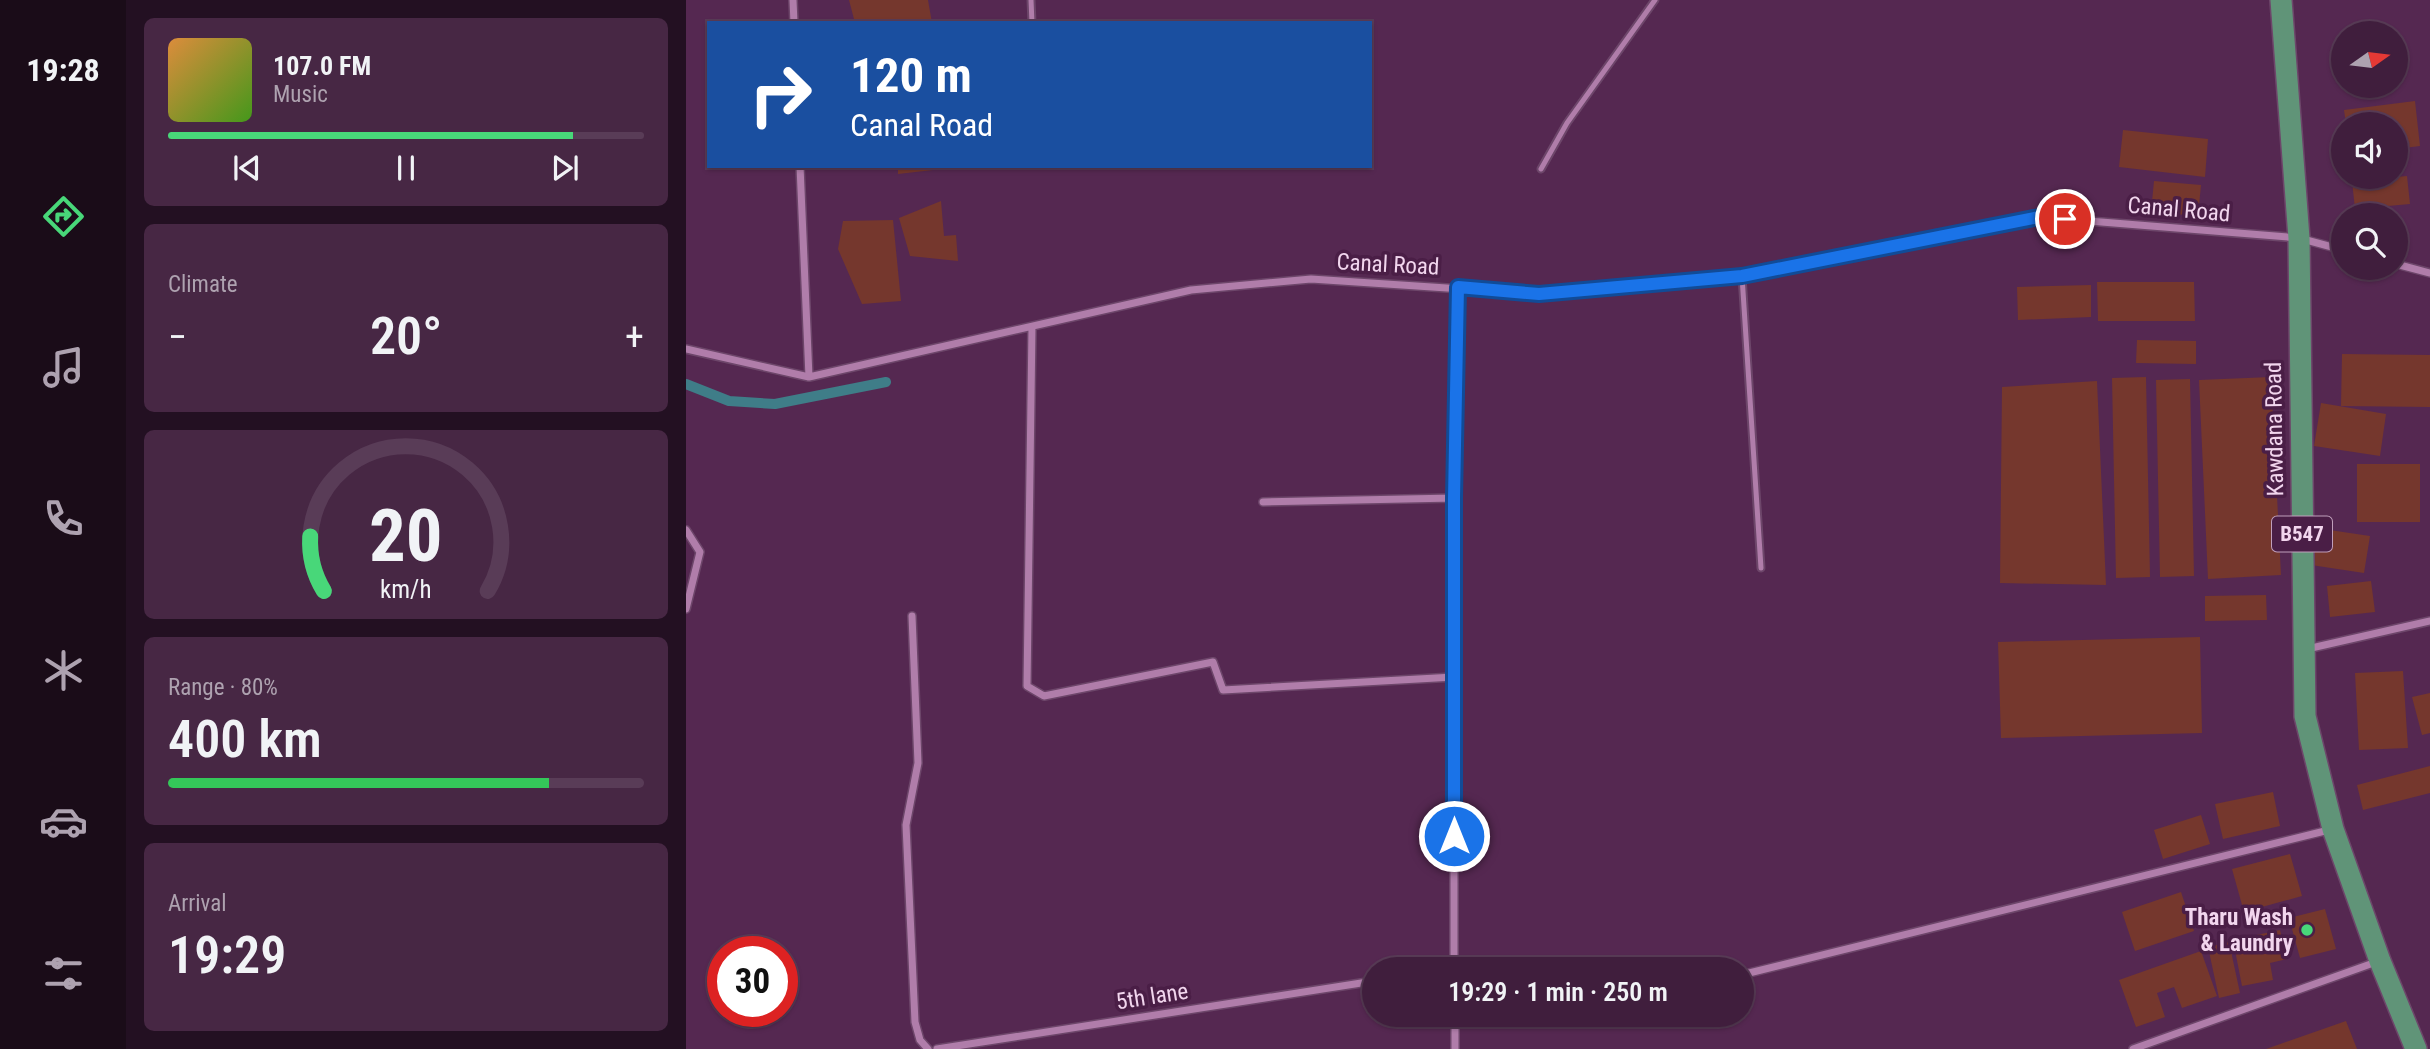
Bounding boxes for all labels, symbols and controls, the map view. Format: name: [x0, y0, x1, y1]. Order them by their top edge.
north arrow: [2331, 21, 2408, 98]
map controls: [2331, 21, 2408, 280]
text: 120 m: [850, 47, 972, 104]
icon: right: [735, 49, 826, 140]
text: 19:28: [26, 51, 100, 89]
text: 107.0 FM: [273, 51, 371, 81]
text: Music: [273, 81, 328, 108]
text: Canal Road: [850, 106, 993, 144]
button: sound: [2331, 112, 2408, 189]
icon: previous: [228, 149, 266, 187]
icon: pause: [387, 149, 425, 187]
icon: next: [546, 149, 584, 187]
pin: [2035, 189, 2095, 249]
icon: directions: [39, 192, 88, 241]
street label: Canal Road: [2126, 192, 2231, 227]
icon: arrive: [2046, 200, 2084, 238]
button: search: [2331, 203, 2408, 280]
street label: Canal Road: [1336, 248, 1440, 281]
text: Climate: [168, 271, 238, 298]
text: 20°: [370, 306, 442, 367]
text: −: [168, 315, 187, 359]
text: +: [625, 315, 644, 359]
icon: music: [39, 343, 88, 392]
street label: Kawdana Road: [2260, 361, 2289, 496]
text: 20: [369, 493, 443, 579]
icon: phone: [39, 494, 88, 543]
road number: B547: [2272, 516, 2332, 552]
text: km/h: [380, 574, 432, 603]
icon: climate: [39, 646, 88, 695]
text: Range · 80%: [168, 674, 278, 701]
text: 400 km: [168, 709, 322, 770]
icon: car: [39, 797, 88, 846]
position arrow: [1417, 799, 1491, 873]
text: Arrival: [168, 890, 227, 917]
place label: Tharu Wash & Laundry: [2185, 904, 2294, 957]
marker: Tharu Wash & Laundry: [2299, 922, 2315, 938]
text: 19:29: [168, 925, 286, 986]
speed limit sign: 30: [707, 936, 798, 1027]
icon: filters: [39, 949, 88, 998]
street label: 5th lane: [1114, 977, 1190, 1016]
text: 19:29 · 1 min · 250 m: [1448, 977, 1668, 1007]

